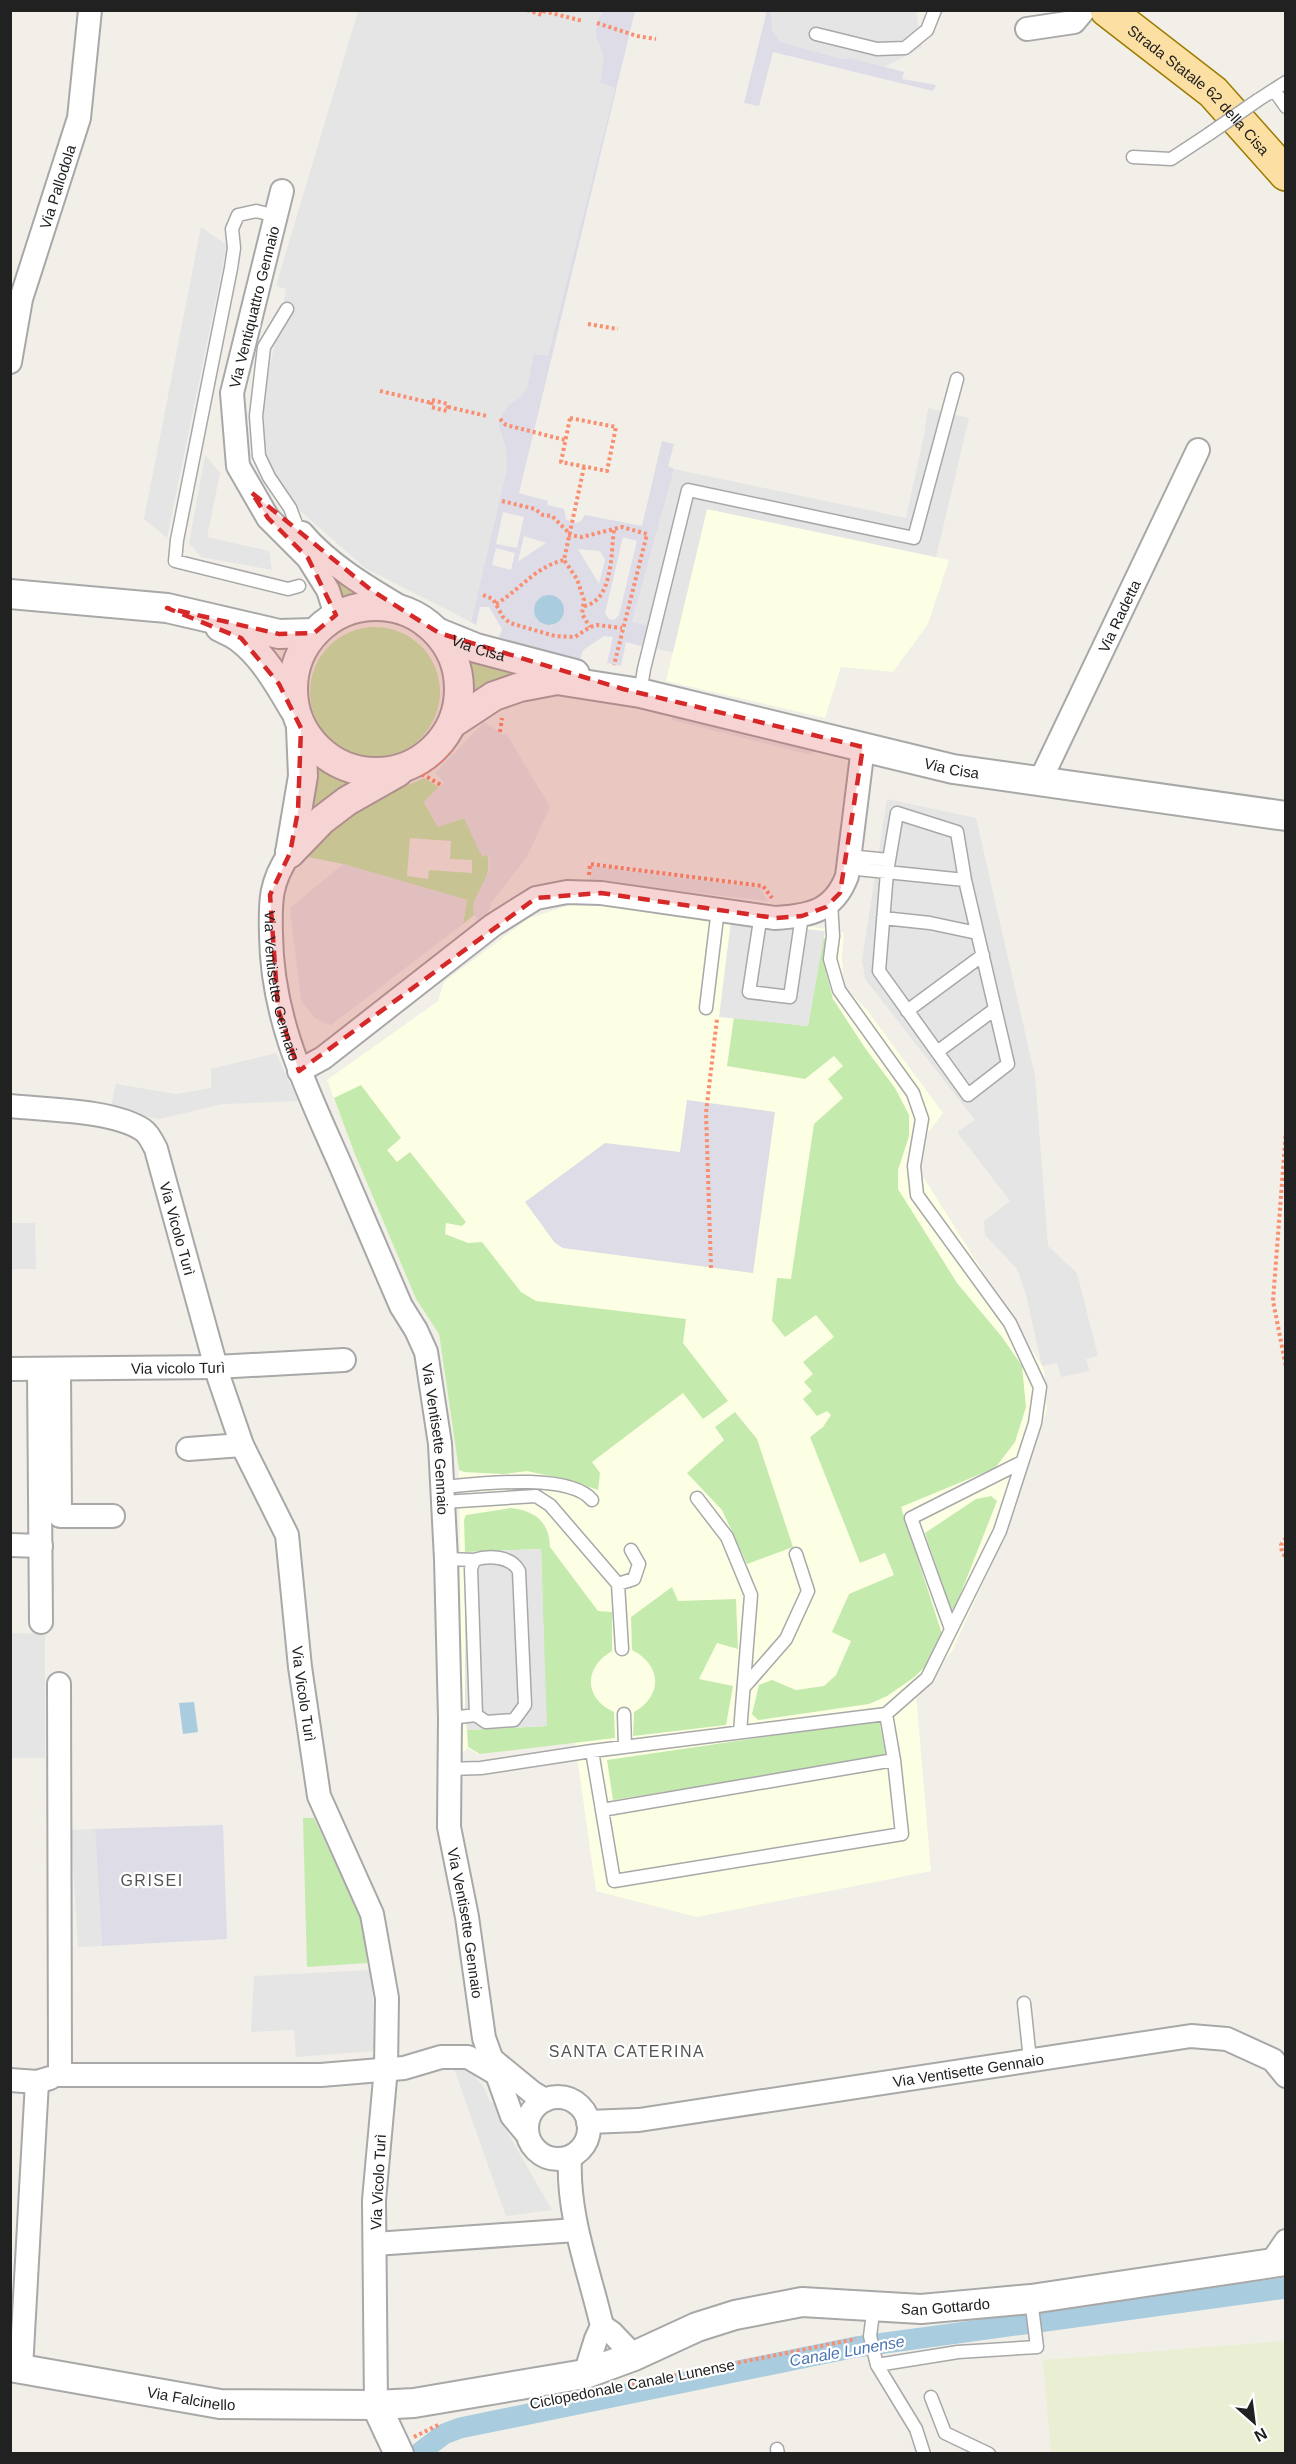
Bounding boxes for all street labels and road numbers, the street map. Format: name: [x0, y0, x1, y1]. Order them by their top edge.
street label: Strada Statale 62 della Cisa: [1125, 21, 1274, 159]
street label: Via Pallodola: [36, 142, 79, 231]
street label: Via Ventiquattro Gennaio: [226, 224, 282, 390]
street label: Via Radetta: [1094, 576, 1144, 655]
street label: Via Cisa: [449, 630, 508, 664]
street label: Via Cisa: [923, 754, 981, 781]
street label: Via Ventisette Gennaio: [262, 911, 304, 1063]
street label: Via Vicolo Turì: [157, 1180, 199, 1277]
street label: Via vicolo Turì: [131, 1358, 225, 1376]
street label: Via Ventisette Gennaio: [419, 1362, 452, 1515]
street label: Via Vicolo Turì: [289, 1645, 319, 1742]
street label: Via Ventisette Gennaio: [445, 1846, 487, 1999]
street label: Via Ventisette Gennaio: [892, 2050, 1045, 2090]
street label: Via Vicolo Turì: [367, 2134, 389, 2230]
street label: San Gottardo: [900, 2294, 991, 2318]
street label: Ciclopedonale Canale Lunense: [528, 2356, 736, 2412]
street label: Via Falcinello: [146, 2383, 235, 2413]

